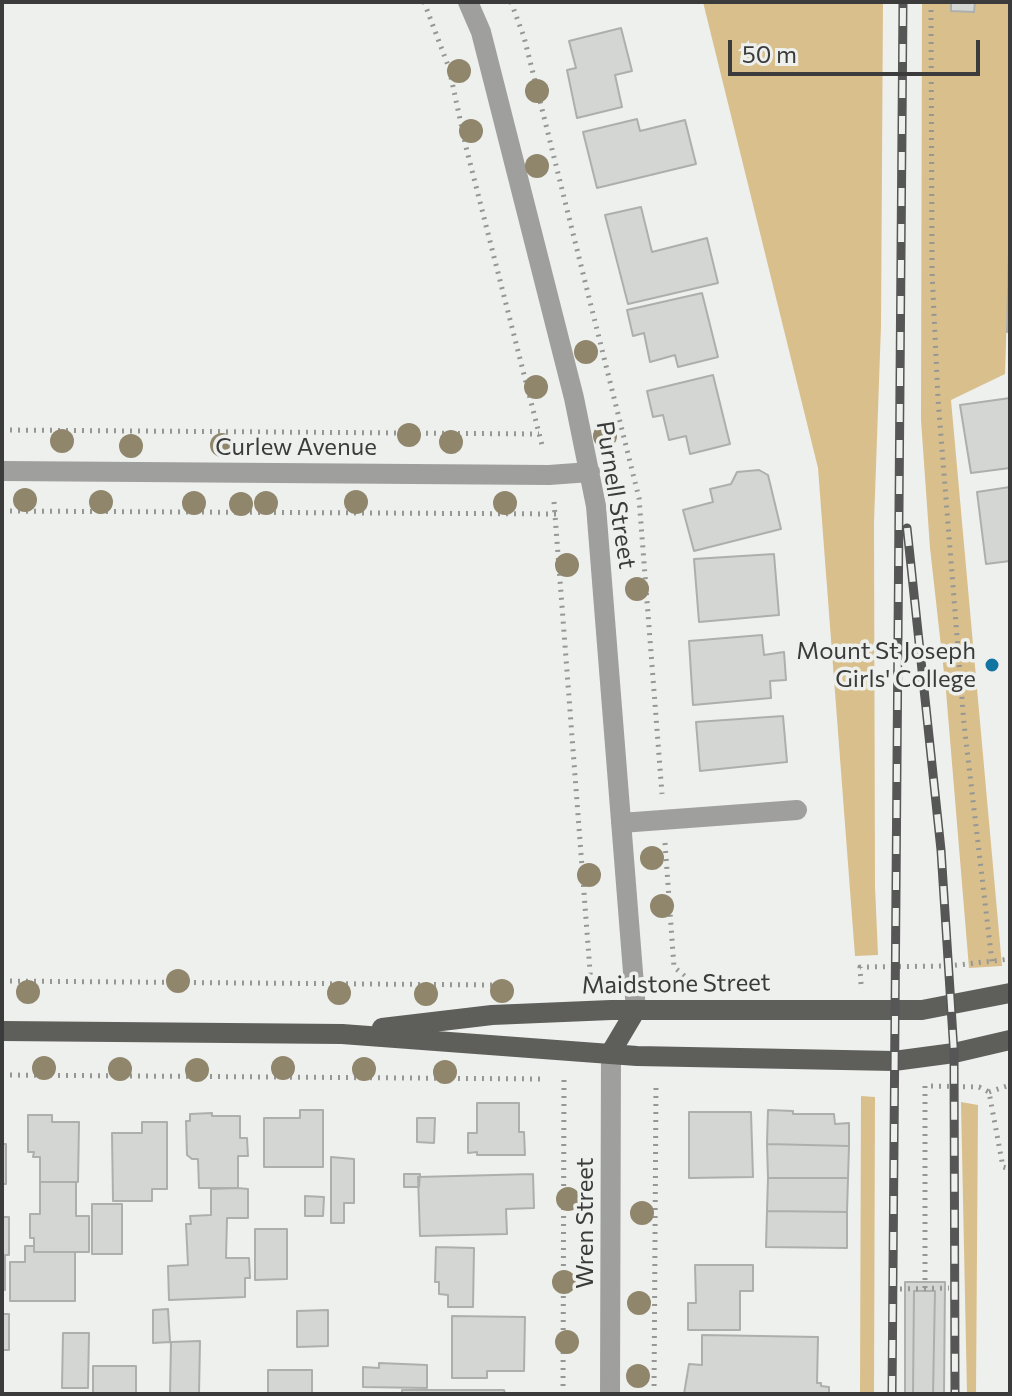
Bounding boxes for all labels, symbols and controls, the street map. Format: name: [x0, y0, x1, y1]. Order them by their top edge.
scale bar: [732, 24, 984, 74]
text: 50 m: [742, 39, 797, 68]
street label: Purnell Street: [590, 419, 642, 571]
street label: Curlew Avenue: [215, 433, 377, 461]
place label: Mount St Joseph Girls' College: [796, 637, 976, 693]
marker: Mount St Joseph Girls' College: [983, 656, 1001, 674]
street label: Maidstone Street: [581, 968, 771, 1000]
street label: Wren Street: [571, 1157, 599, 1289]

